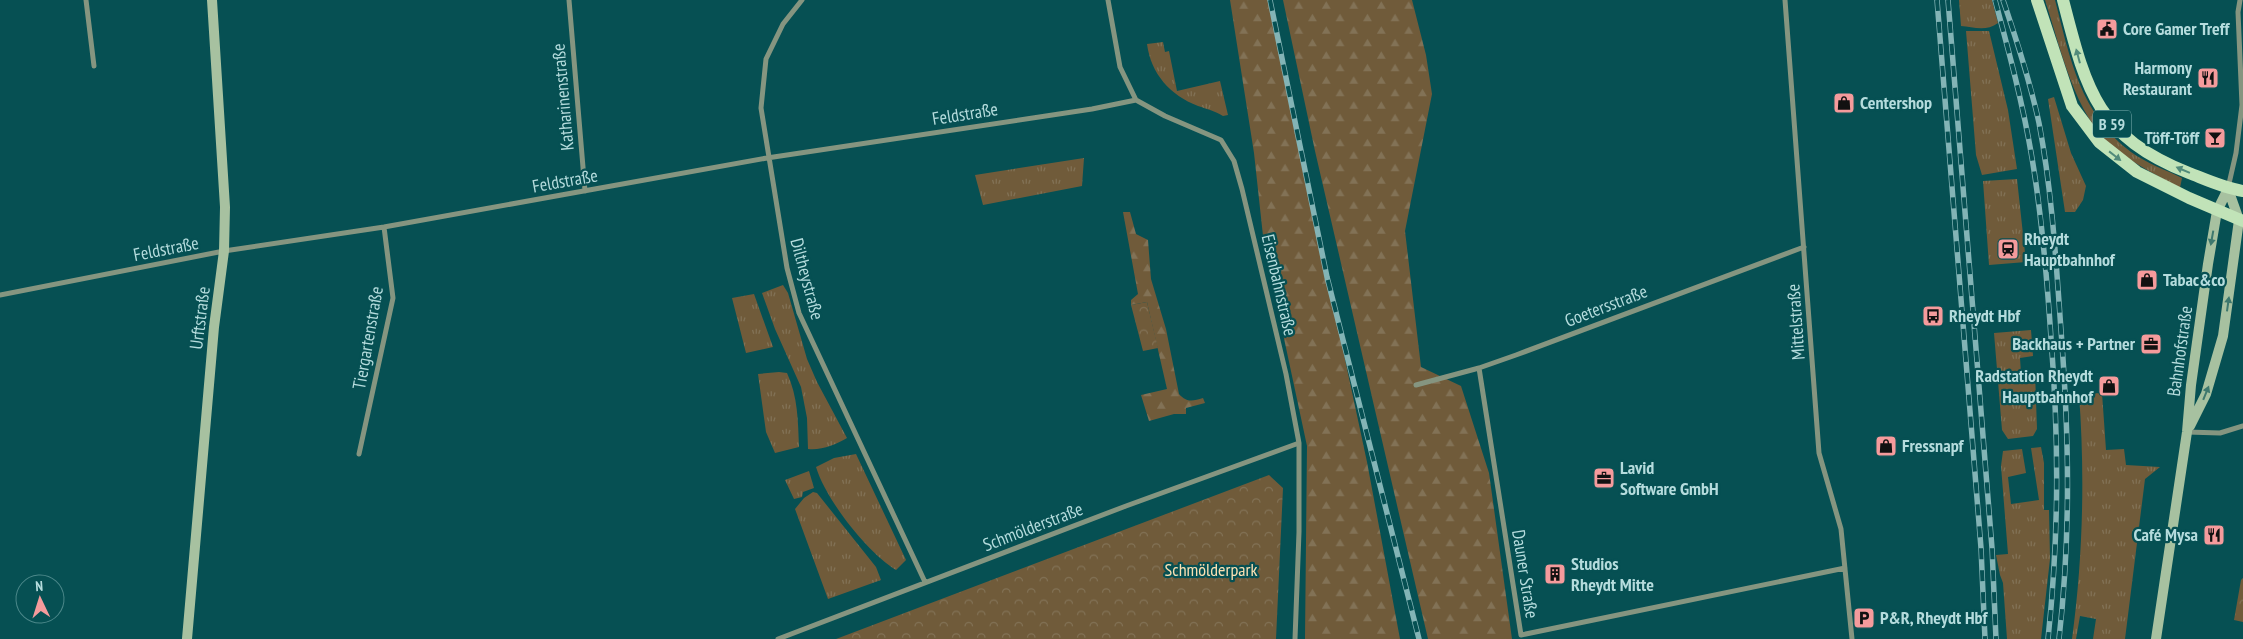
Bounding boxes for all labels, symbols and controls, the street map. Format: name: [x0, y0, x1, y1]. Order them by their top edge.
public building icon: Core Gamer Treff: [2095, 17, 2119, 41]
place label: Core Gamer Treff: [2123, 17, 2230, 40]
street label: Katharinenstraße: [546, 43, 579, 151]
one-way arrow: [2073, 48, 2081, 63]
place label: Harmony Restaurant: [2123, 56, 2193, 100]
restaurant icon: Harmony Restaurant: [2196, 66, 2220, 90]
shop icon: Centershop: [1832, 91, 1856, 115]
place label: Centershop: [1860, 91, 1932, 114]
street label: Feldstraße: [930, 97, 999, 130]
road number: B 59: [2093, 110, 2131, 138]
place label: Töff-Töff: [2144, 126, 2200, 149]
bar icon: Töff-Töff: [2203, 126, 2227, 150]
one-way arrow: [2108, 151, 2121, 162]
street label: Feldstraße: [530, 163, 600, 198]
one-way arrow: [2176, 166, 2190, 174]
place label: Rheydt Hauptbahnhof: [2024, 227, 2116, 271]
one-way arrow: [2208, 230, 2216, 246]
street label: Feldstraße: [131, 231, 201, 266]
street label: Eisenbahnstraße: [1257, 232, 1302, 338]
street label: Diltheystraße: [786, 235, 829, 322]
station icon: Rheydt Hauptbahnhof: [1996, 237, 2020, 261]
shop icon: Tabac&co: [2135, 268, 2159, 292]
place label: Tabac&co: [2163, 268, 2225, 291]
street label: Goetersstraße: [1561, 279, 1650, 332]
street label: Mittelstraße: [1781, 283, 1810, 361]
street label: Urftstraße: [184, 285, 215, 351]
street label: Tiergartenstraße: [347, 285, 388, 391]
one-way arrow: [2224, 296, 2232, 312]
bus stop icon: Rheydt Hbf: [1921, 304, 1945, 328]
place label: Rheydt Hbf: [1949, 304, 2021, 327]
street label: Bahnhofstraße: [2162, 304, 2197, 398]
place label: Backhaus + Partner: [2012, 332, 2136, 355]
office icon: Backhaus + Partner: [2139, 332, 2163, 356]
place label: Radstation Rheydt Hauptbahnhof: [1975, 364, 2094, 408]
shop icon: Radstation Rheydt Hauptbahnhof: [2097, 374, 2121, 398]
one-way arrow: [2202, 385, 2210, 400]
shop icon: Fressnapf: [1874, 434, 1898, 458]
place label: Fressnapf: [1902, 434, 1965, 457]
place label: Lavid Software GmbH: [1620, 456, 1719, 500]
office icon: Lavid Software GmbH: [1592, 466, 1616, 490]
street label: Schmölderstraße: [980, 497, 1086, 556]
place label: Café Mysa: [2133, 523, 2198, 546]
restaurant icon: Café Mysa: [2202, 523, 2226, 547]
street label: Dauner Straße: [1507, 528, 1544, 620]
place label: Studios Rheydt Mitte: [1571, 552, 1654, 596]
park label: Schmölderpark: [1165, 558, 1257, 581]
building icon: Studios Rheydt Mitte: [1543, 562, 1567, 586]
north arrow: [15, 574, 65, 624]
text: N: [35, 577, 43, 595]
parking icon: P&R, Rheydt Hbf: [1852, 606, 1876, 630]
place label: P&R, Rheydt Hbf: [1880, 606, 1988, 629]

